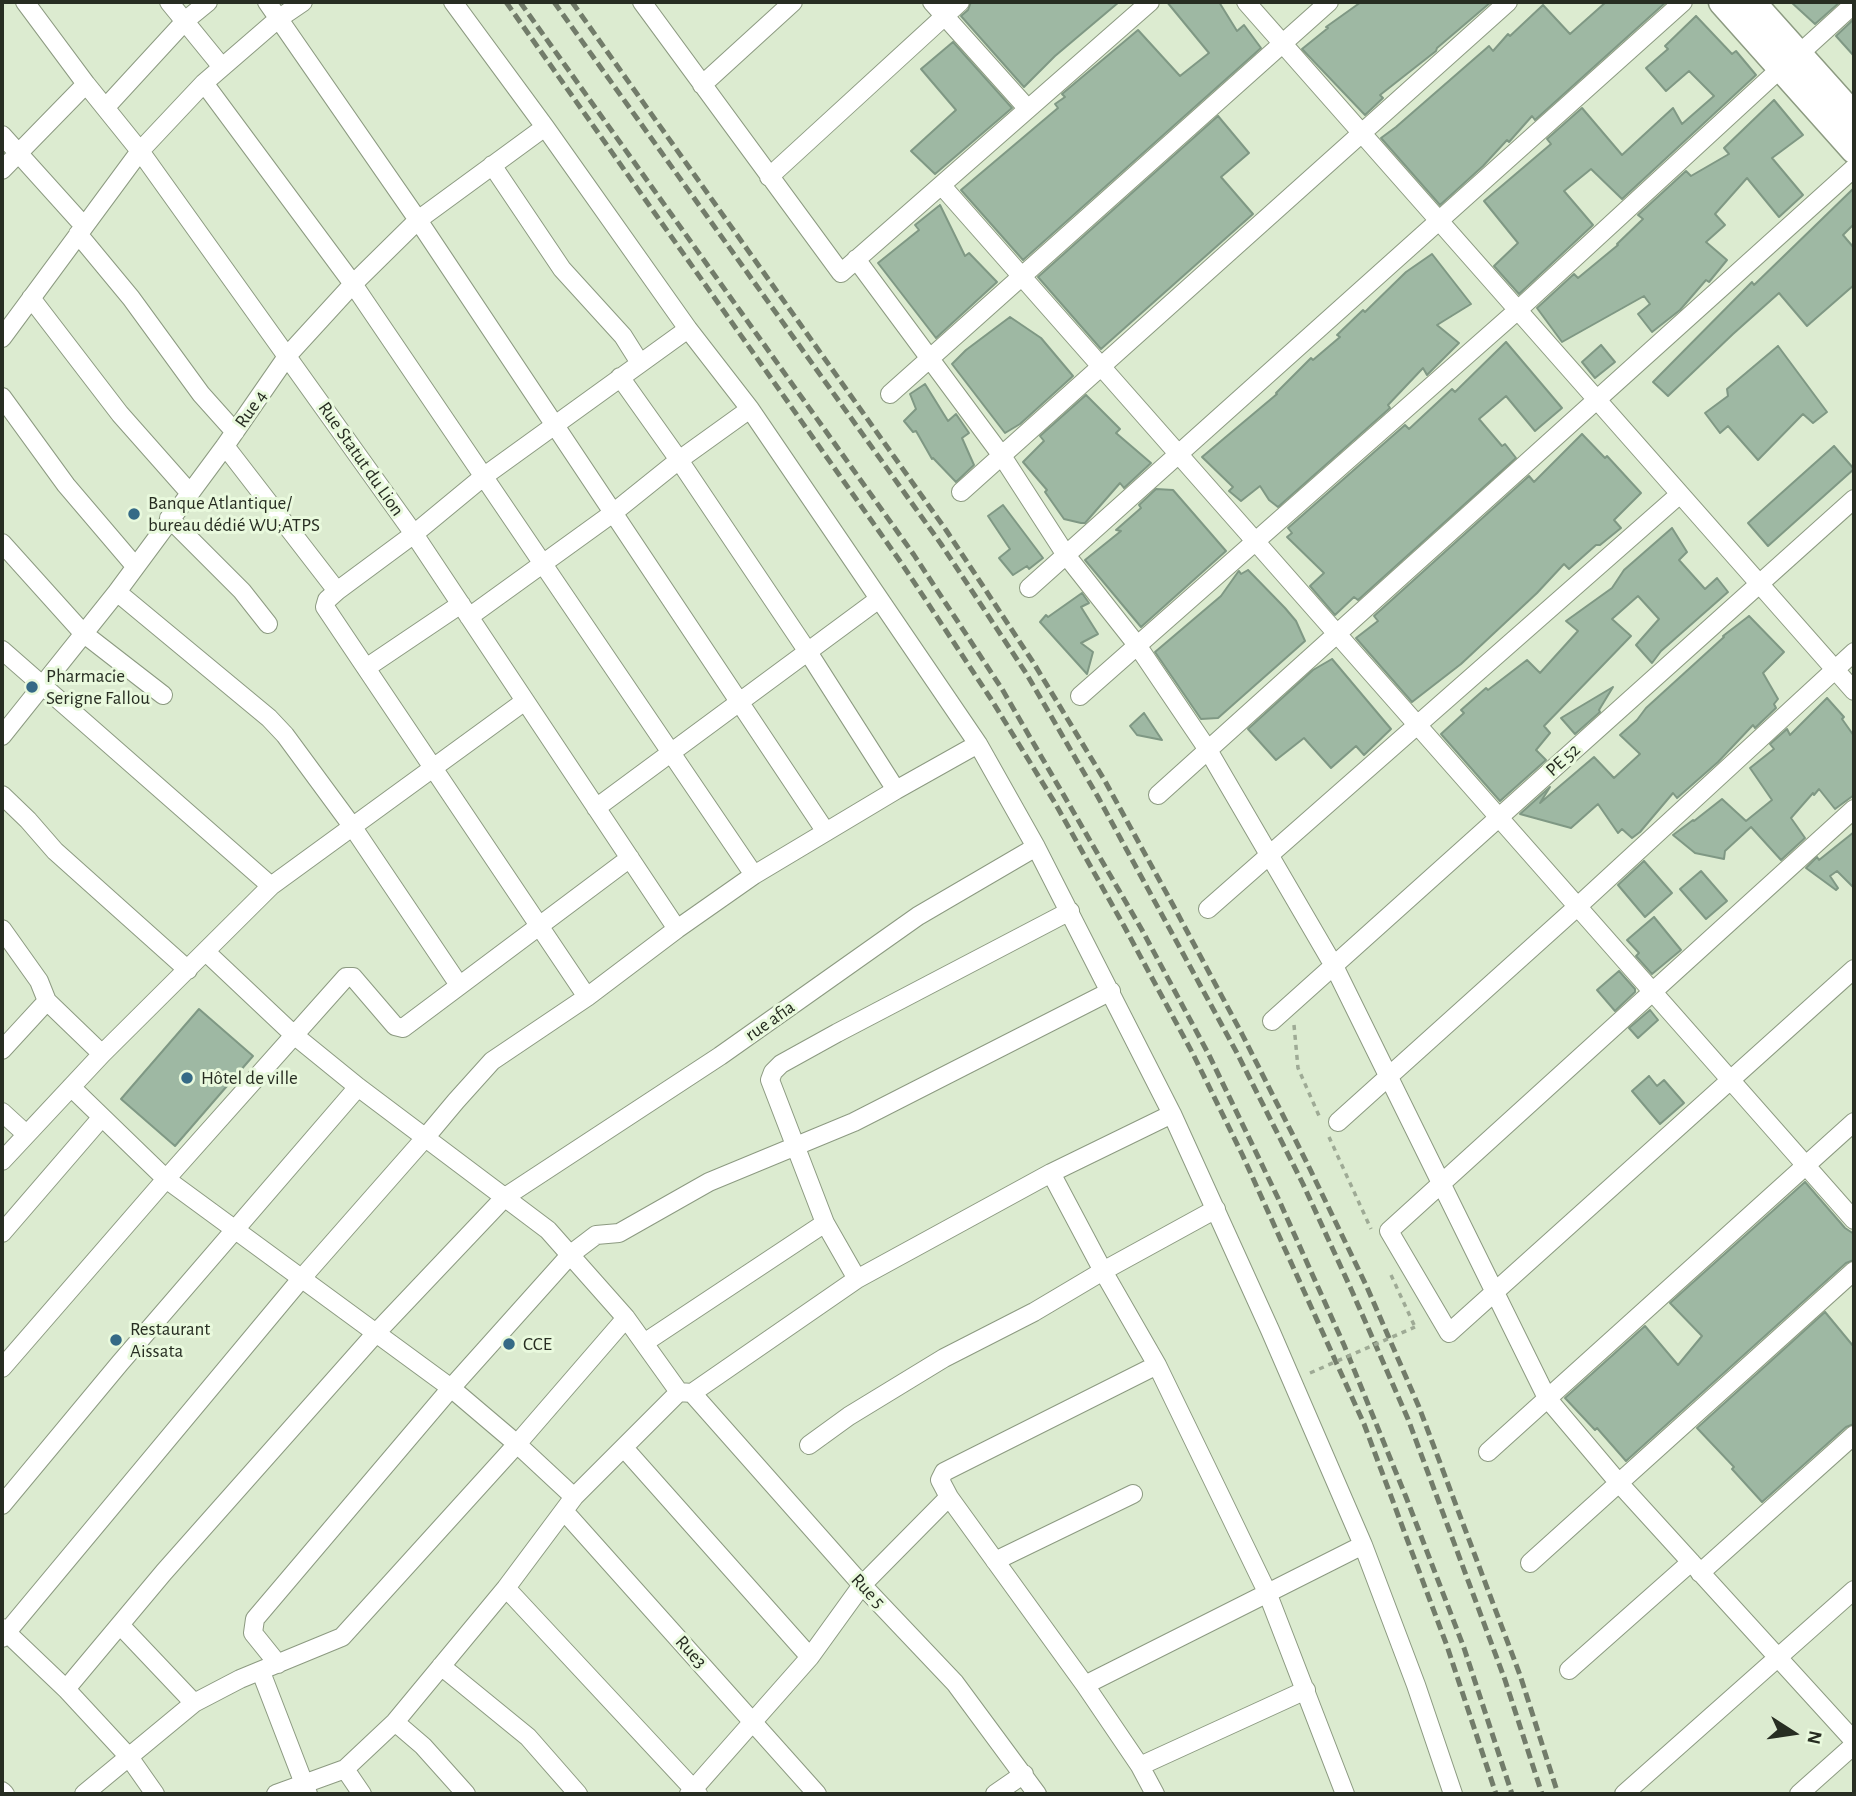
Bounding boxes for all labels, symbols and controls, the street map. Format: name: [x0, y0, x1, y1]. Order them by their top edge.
street label: Rue 4: [230, 386, 272, 432]
street label: Rue Statut du Lion: [313, 397, 409, 521]
place label: Banque Atlantique/ bureau dédié WU;ATPS: [148, 492, 320, 536]
marker: Banque Atlantique/ bureau dédié WU;ATPS: [126, 506, 142, 522]
place label: Pharmacie Serigne Fallou: [46, 665, 150, 709]
marker: Pharmacie Serigne Fallou: [24, 679, 40, 695]
street label: PE 52: [1541, 739, 1585, 781]
street label: rue afia: [741, 996, 799, 1046]
place label: Hôtel de ville: [201, 1067, 298, 1089]
marker: Hôtel de ville: [179, 1070, 195, 1086]
place label: Restaurant Aissata: [130, 1318, 210, 1362]
marker: Restaurant Aissata: [108, 1332, 124, 1348]
place label: CCE: [523, 1333, 552, 1355]
marker: CCE: [501, 1336, 517, 1352]
street label: Rue 5: [846, 1569, 890, 1613]
street label: Rue3: [670, 1631, 712, 1673]
north arrow: [1758, 1698, 1828, 1768]
text: N: [1803, 1729, 1825, 1746]

